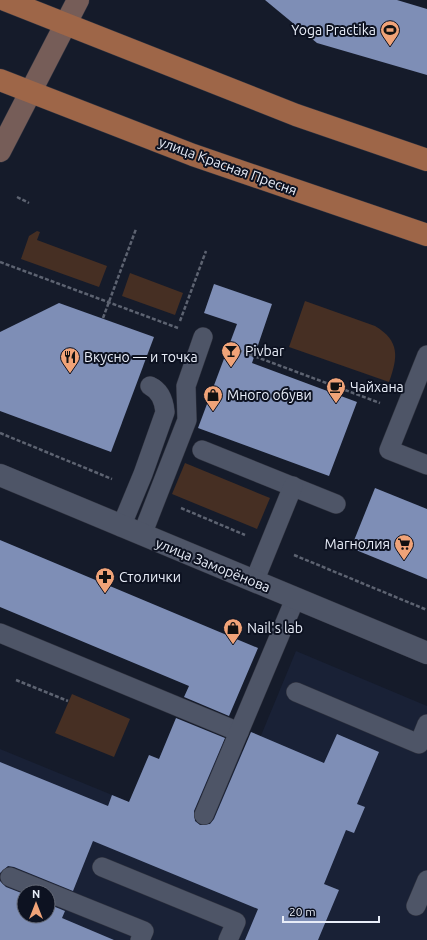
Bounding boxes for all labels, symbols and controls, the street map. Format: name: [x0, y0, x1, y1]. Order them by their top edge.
sports icon: Yoga Practika: [379, 19, 401, 47]
place label: Yoga Practika: [291, 22, 376, 38]
street label: улица Красная Пресня: [157, 134, 299, 198]
bar icon: Pivbar: [220, 340, 242, 368]
place label: Pivbar: [245, 343, 285, 359]
restaurant icon: Вкусно — и точка: [59, 346, 81, 374]
place label: Вкусно — и точка: [84, 349, 198, 365]
cafe icon: Чайхана: [325, 376, 347, 404]
place label: Чайхана: [350, 379, 404, 395]
shop icon: Много обуви: [202, 384, 224, 412]
place label: Много обуви: [227, 387, 312, 403]
supermarket icon: Магнолия: [393, 533, 415, 561]
street label: улица Заморёнова: [153, 535, 273, 595]
place label: Магнолия: [325, 536, 390, 552]
pharmacy icon: Столички: [94, 566, 116, 594]
place label: Столички: [119, 569, 181, 585]
shop icon: Nail's lab: [222, 617, 244, 645]
place label: Nail's lab: [247, 620, 303, 636]
north arrow: [16, 884, 56, 924]
text: N: [32, 888, 40, 900]
scale bar: [283, 898, 379, 924]
text: 20 m: [289, 905, 316, 918]

